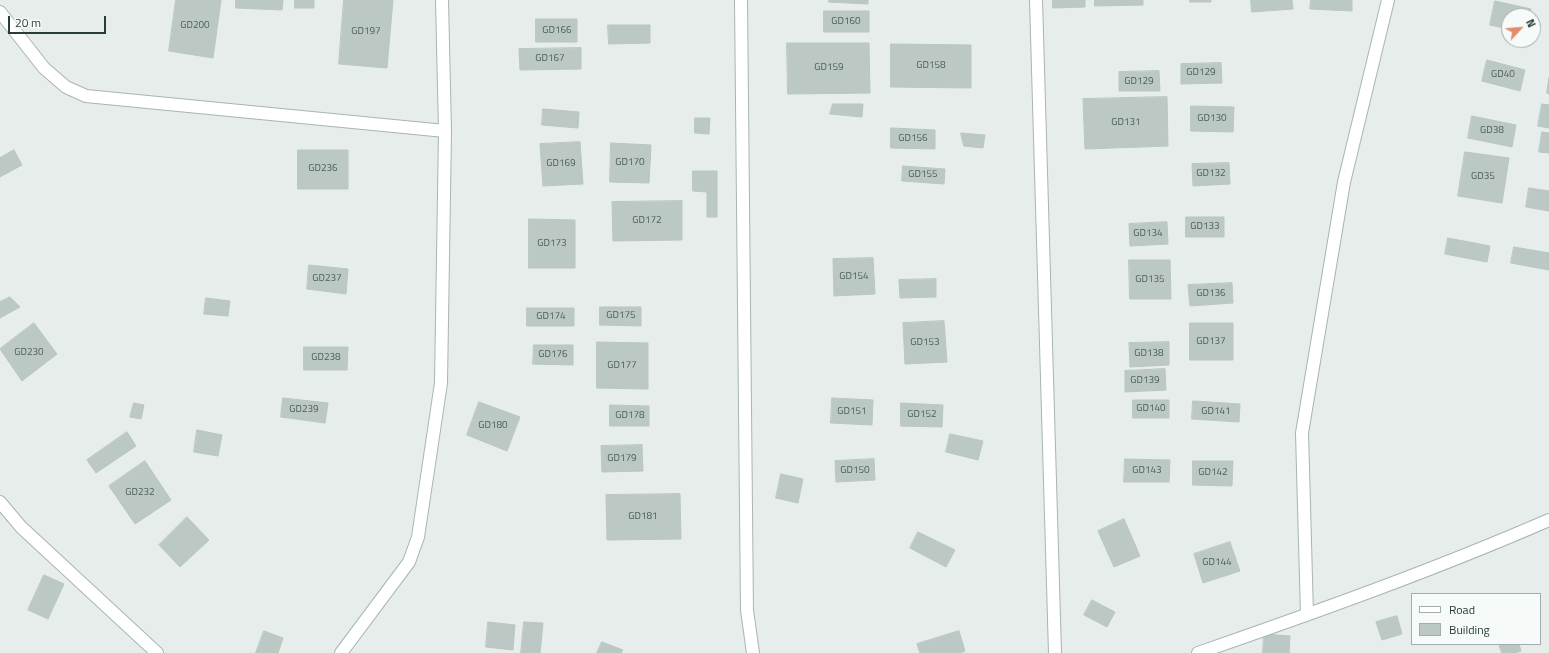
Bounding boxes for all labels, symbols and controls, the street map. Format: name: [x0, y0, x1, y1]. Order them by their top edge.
scale bar: [10, 8, 108, 34]
north arrow: [1501, 8, 1541, 48]
text: 20 m: [15, 13, 41, 32]
house number: GD160: [831, 16, 861, 28]
text: N: [1522, 16, 1540, 30]
house number: GD200: [180, 20, 210, 32]
house number: GD166: [542, 25, 572, 37]
house number: GD197: [351, 26, 381, 38]
house number: GD167: [535, 53, 565, 65]
house number: GD158: [916, 60, 946, 72]
house number: GD159: [814, 62, 844, 74]
house number: GD129: [1186, 67, 1216, 79]
house number: GD40: [1491, 69, 1515, 81]
house number: GD129: [1124, 76, 1154, 88]
house number: GD130: [1197, 113, 1227, 125]
house number: GD131: [1111, 117, 1141, 129]
house number: GD38: [1480, 125, 1504, 137]
house number: GD156: [898, 133, 928, 145]
house number: GD170: [615, 157, 645, 169]
house number: GD169: [546, 158, 576, 170]
house number: GD236: [308, 163, 338, 175]
house number: GD132: [1196, 168, 1226, 180]
house number: GD155: [908, 169, 938, 181]
house number: GD35: [1471, 171, 1495, 183]
house number: GD172: [632, 215, 662, 227]
house number: GD133: [1190, 221, 1220, 233]
house number: GD134: [1133, 228, 1163, 240]
house number: GD173: [537, 238, 567, 250]
house number: GD154: [839, 271, 869, 283]
house number: GD237: [312, 273, 342, 285]
house number: GD135: [1135, 274, 1165, 286]
house number: GD136: [1196, 288, 1226, 300]
house number: GD175: [606, 310, 636, 322]
house number: GD174: [536, 311, 566, 323]
house number: GD137: [1196, 336, 1226, 348]
house number: GD153: [910, 337, 940, 349]
house number: GD230: [14, 347, 44, 359]
house number: GD138: [1134, 348, 1164, 360]
house number: GD176: [538, 349, 568, 361]
house number: GD238: [311, 352, 341, 364]
house number: GD177: [607, 360, 637, 372]
house number: GD139: [1130, 375, 1160, 387]
house number: GD140: [1136, 403, 1166, 415]
house number: GD239: [289, 404, 319, 416]
house number: GD151: [837, 406, 867, 418]
house number: GD141: [1201, 406, 1231, 418]
house number: GD152: [907, 409, 937, 421]
house number: GD178: [615, 410, 645, 422]
house number: GD180: [478, 420, 508, 432]
house number: GD179: [607, 453, 637, 465]
house number: GD150: [840, 465, 870, 477]
house number: GD143: [1132, 465, 1162, 477]
house number: GD142: [1198, 467, 1228, 479]
house number: GD232: [125, 487, 155, 499]
house number: GD181: [628, 511, 658, 523]
house number: GD144: [1202, 557, 1232, 569]
legend: [1411, 593, 1541, 645]
text: Road: [1449, 600, 1475, 619]
text: Building: [1449, 620, 1490, 639]

